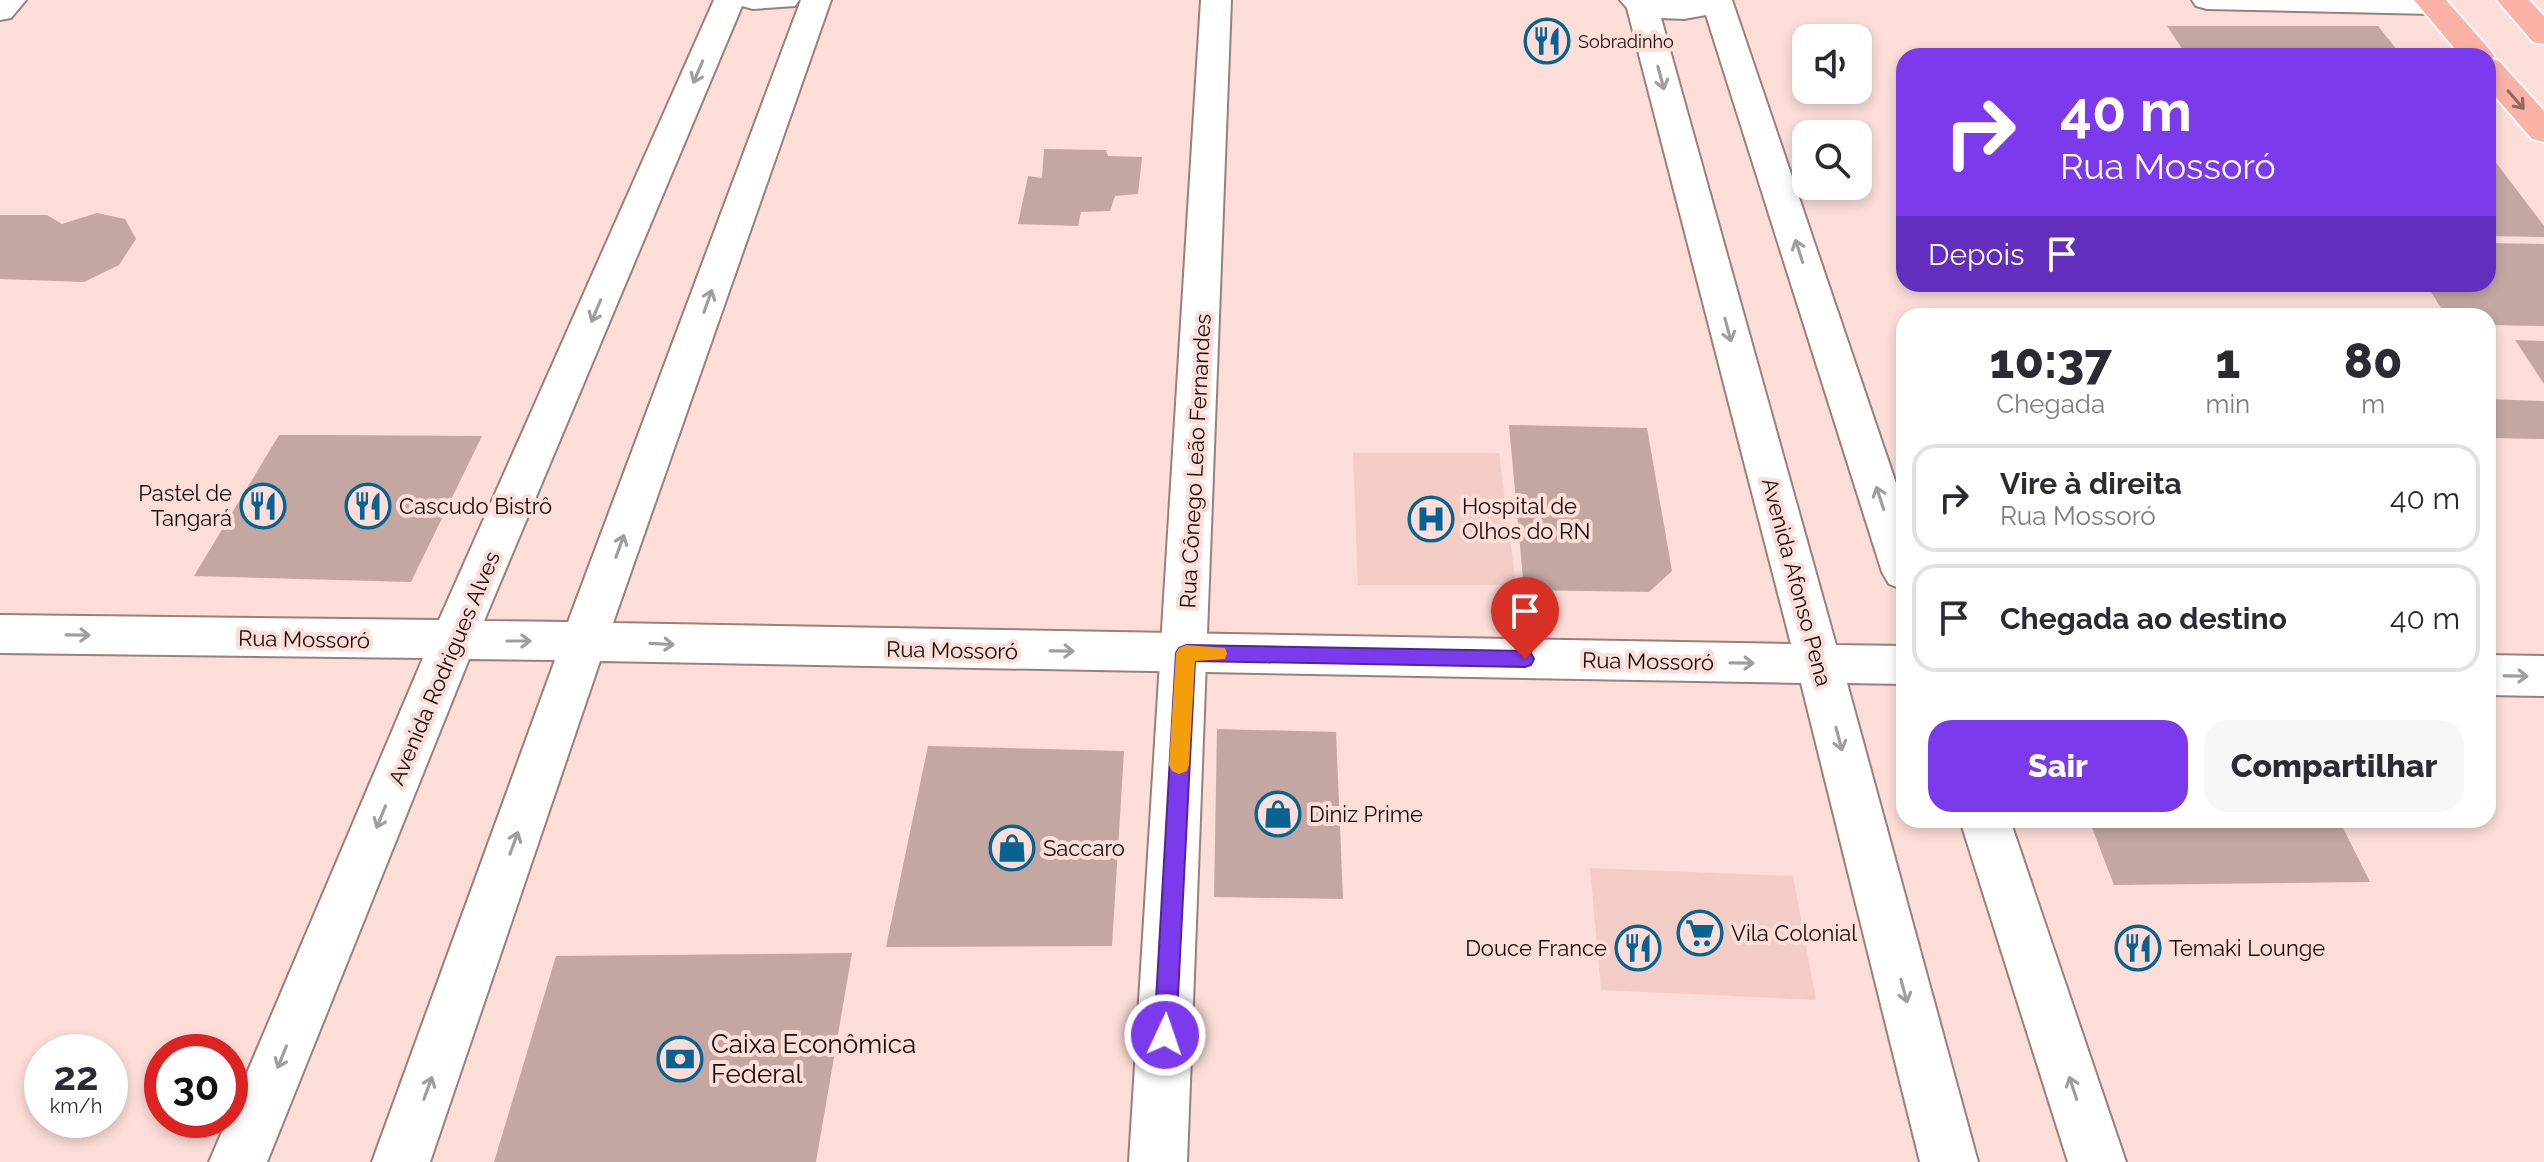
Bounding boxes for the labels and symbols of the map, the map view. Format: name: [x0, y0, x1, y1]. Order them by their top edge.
restaurant icon: Sobradinho: [1523, 17, 1571, 65]
place label: Sobradinho: [1578, 31, 1674, 52]
one-way arrow: [690, 59, 705, 84]
one-way arrow: [1654, 65, 1669, 91]
one-way arrow: [2507, 90, 2525, 110]
one-way arrow: [1791, 238, 1806, 264]
one-way arrow: [701, 289, 716, 314]
one-way arrow: [588, 298, 603, 323]
street label: Rua Cônego Leão Fernandes: [1174, 313, 1216, 609]
one-way arrow: [1722, 316, 1737, 342]
street label: Avenida Afonso Pena: [1757, 475, 1837, 689]
place label: Pastel de Tangará: [138, 480, 232, 531]
restaurant icon: Pastel de Tangará: [239, 482, 287, 530]
restaurant icon: Cascudo Bistrô: [344, 482, 392, 530]
one-way arrow: [1871, 485, 1886, 510]
place label: Cascudo Bistrô: [399, 493, 552, 519]
place label: Hospital de Olhos do RN: [1462, 493, 1590, 544]
hospital icon: Hospital de Olhos do RN: [1407, 495, 1455, 543]
one-way arrow: [613, 533, 628, 558]
street label: Avenida Rodrigues Alves: [383, 547, 505, 789]
pin: [1491, 577, 1559, 659]
street label: Rua Mossoró: [238, 625, 370, 653]
one-way arrow: [64, 627, 91, 643]
one-way arrow: [505, 633, 532, 649]
street label: Rua Mossoró: [886, 636, 1018, 664]
one-way arrow: [648, 637, 675, 652]
one-way arrow: [1048, 644, 1075, 659]
street label: Rua Mossoró: [1582, 647, 1714, 675]
one-way arrow: [1728, 655, 1755, 670]
one-way arrow: [2502, 668, 2529, 684]
one-way arrow: [1832, 726, 1847, 752]
shop icon: Diniz Prime: [1254, 790, 1302, 838]
place label: Diniz Prime: [1309, 801, 1423, 827]
one-way arrow: [373, 804, 387, 829]
shop icon: Saccaro: [988, 824, 1036, 872]
one-way arrow: [508, 831, 523, 856]
place label: Saccaro: [1043, 835, 1125, 861]
supermarket icon: Vila Colonial: [1676, 909, 1724, 957]
place label: Vila Colonial: [1731, 920, 1857, 946]
restaurant icon: Douce France: [1614, 924, 1662, 972]
restaurant icon: Temaki Lounge: [2114, 924, 2162, 972]
place label: Douce France: [1465, 935, 1607, 961]
place label: Temaki Lounge: [2169, 935, 2325, 961]
one-way arrow: [1898, 977, 1913, 1003]
position arrow: [1123, 993, 1207, 1077]
place label: Caixa Econômica Federal: [711, 1029, 916, 1089]
speed limit sign: 30: [144, 1034, 248, 1138]
bank icon: Caixa Econômica Federal: [656, 1035, 704, 1083]
one-way arrow: [273, 1044, 288, 1069]
one-way arrow: [421, 1076, 436, 1101]
one-way arrow: [2064, 1076, 2079, 1101]

